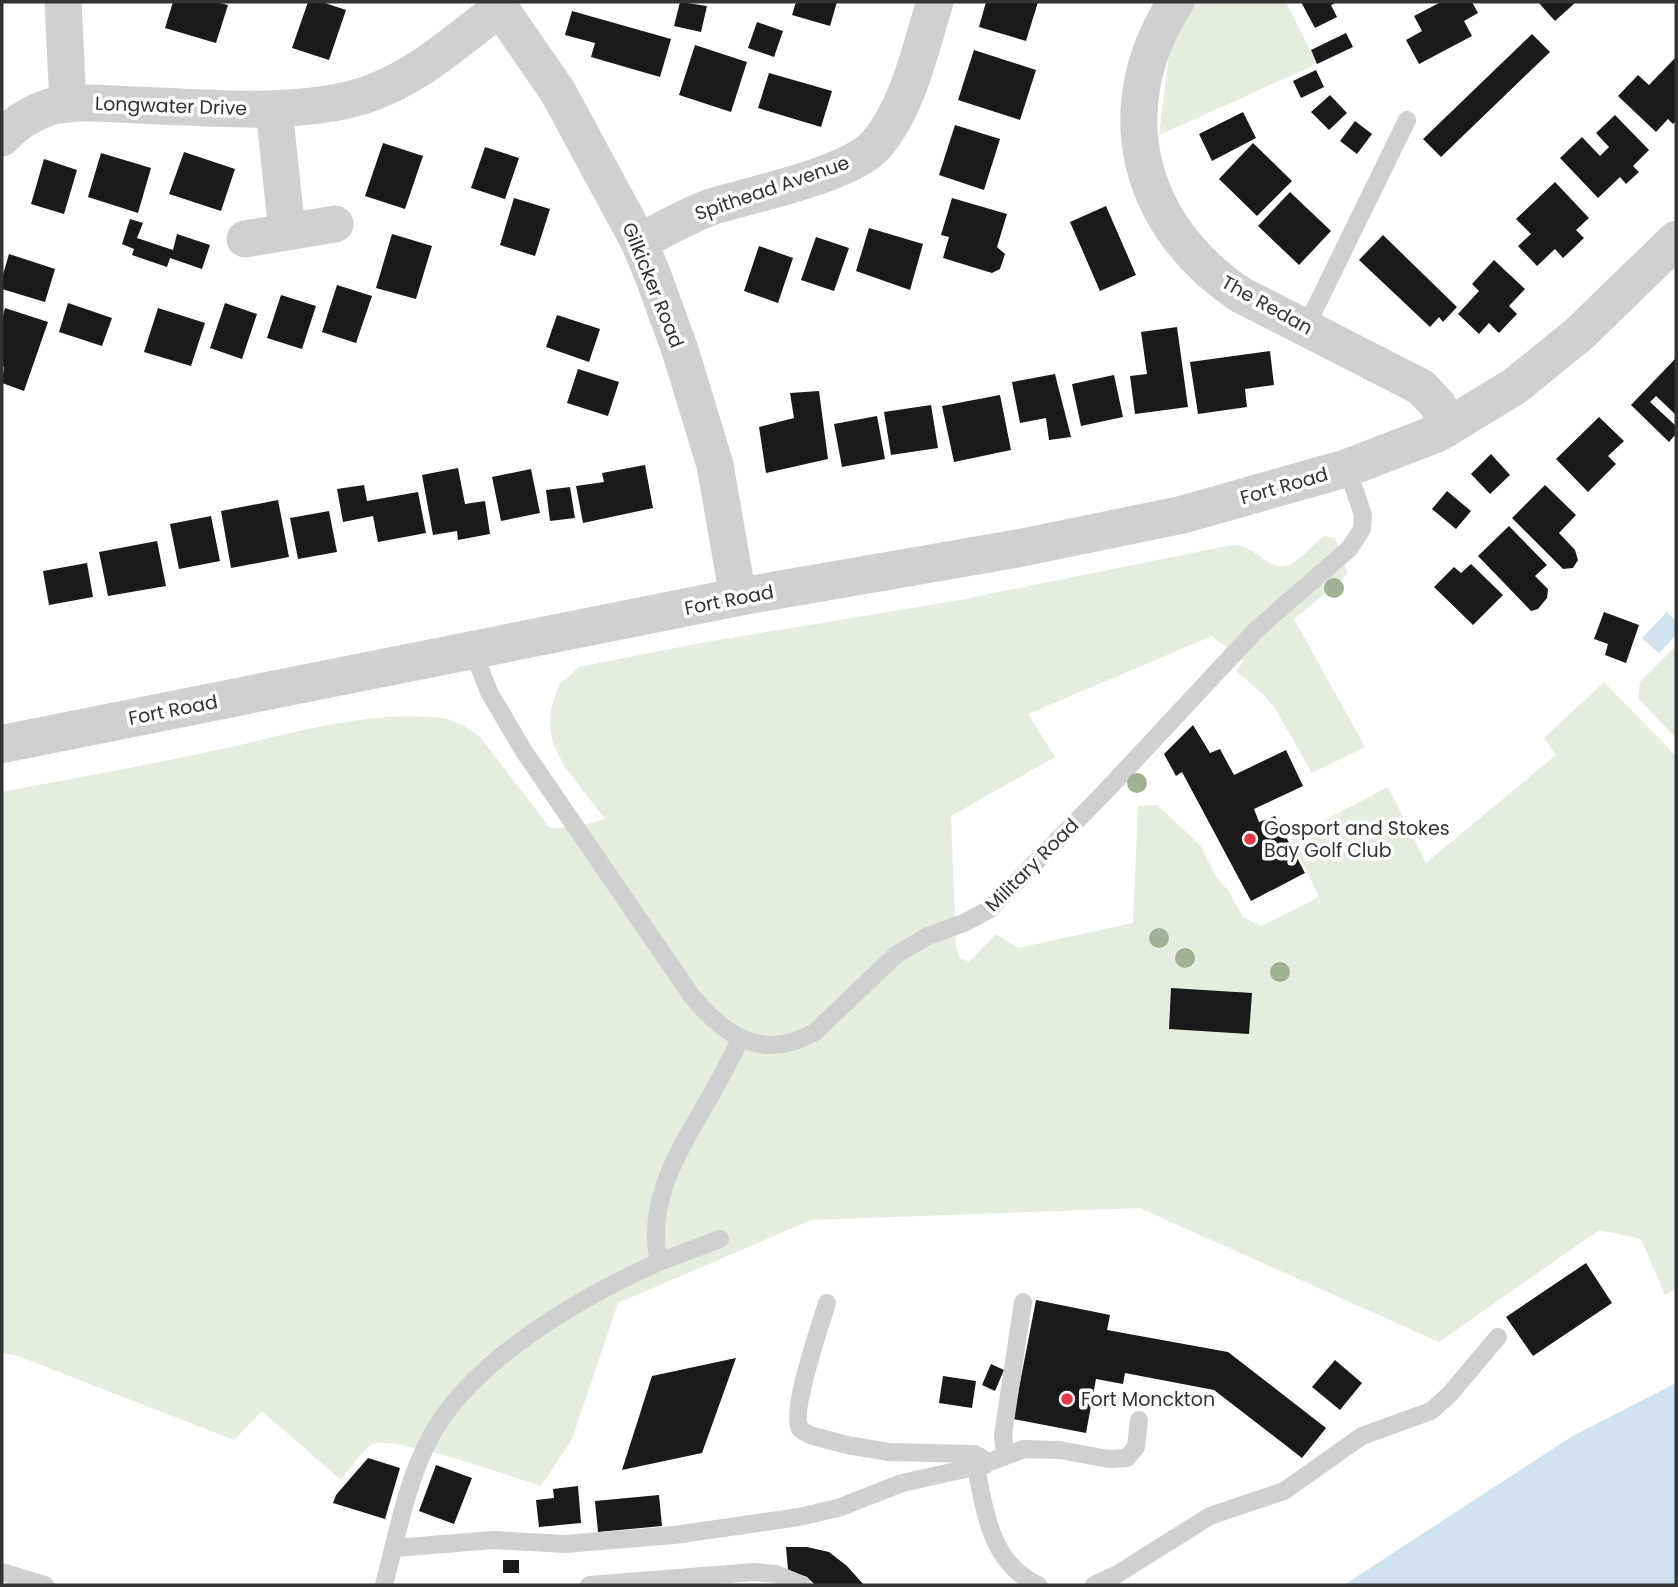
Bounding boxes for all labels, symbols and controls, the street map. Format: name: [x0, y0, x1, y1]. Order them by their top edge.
street label: Longwater Drive: [94, 90, 248, 122]
street label: Spithead Avenue: [691, 149, 853, 227]
street label: Gilkicker Road: [616, 218, 690, 352]
street label: The Redan: [1217, 269, 1317, 341]
street label: Fort Road: [1237, 461, 1331, 511]
street label: Fort Road: [682, 578, 776, 622]
street label: Fort Road: [126, 688, 220, 732]
street label: Military Road: [979, 812, 1085, 918]
place label: Gosport and Stokes Bay Golf Club: [1264, 815, 1450, 864]
marker: Gosport and Stokes Bay Golf Club: [1242, 831, 1258, 847]
place label: Fort Monckton: [1081, 1386, 1215, 1413]
marker: Fort Monckton: [1059, 1391, 1075, 1407]

